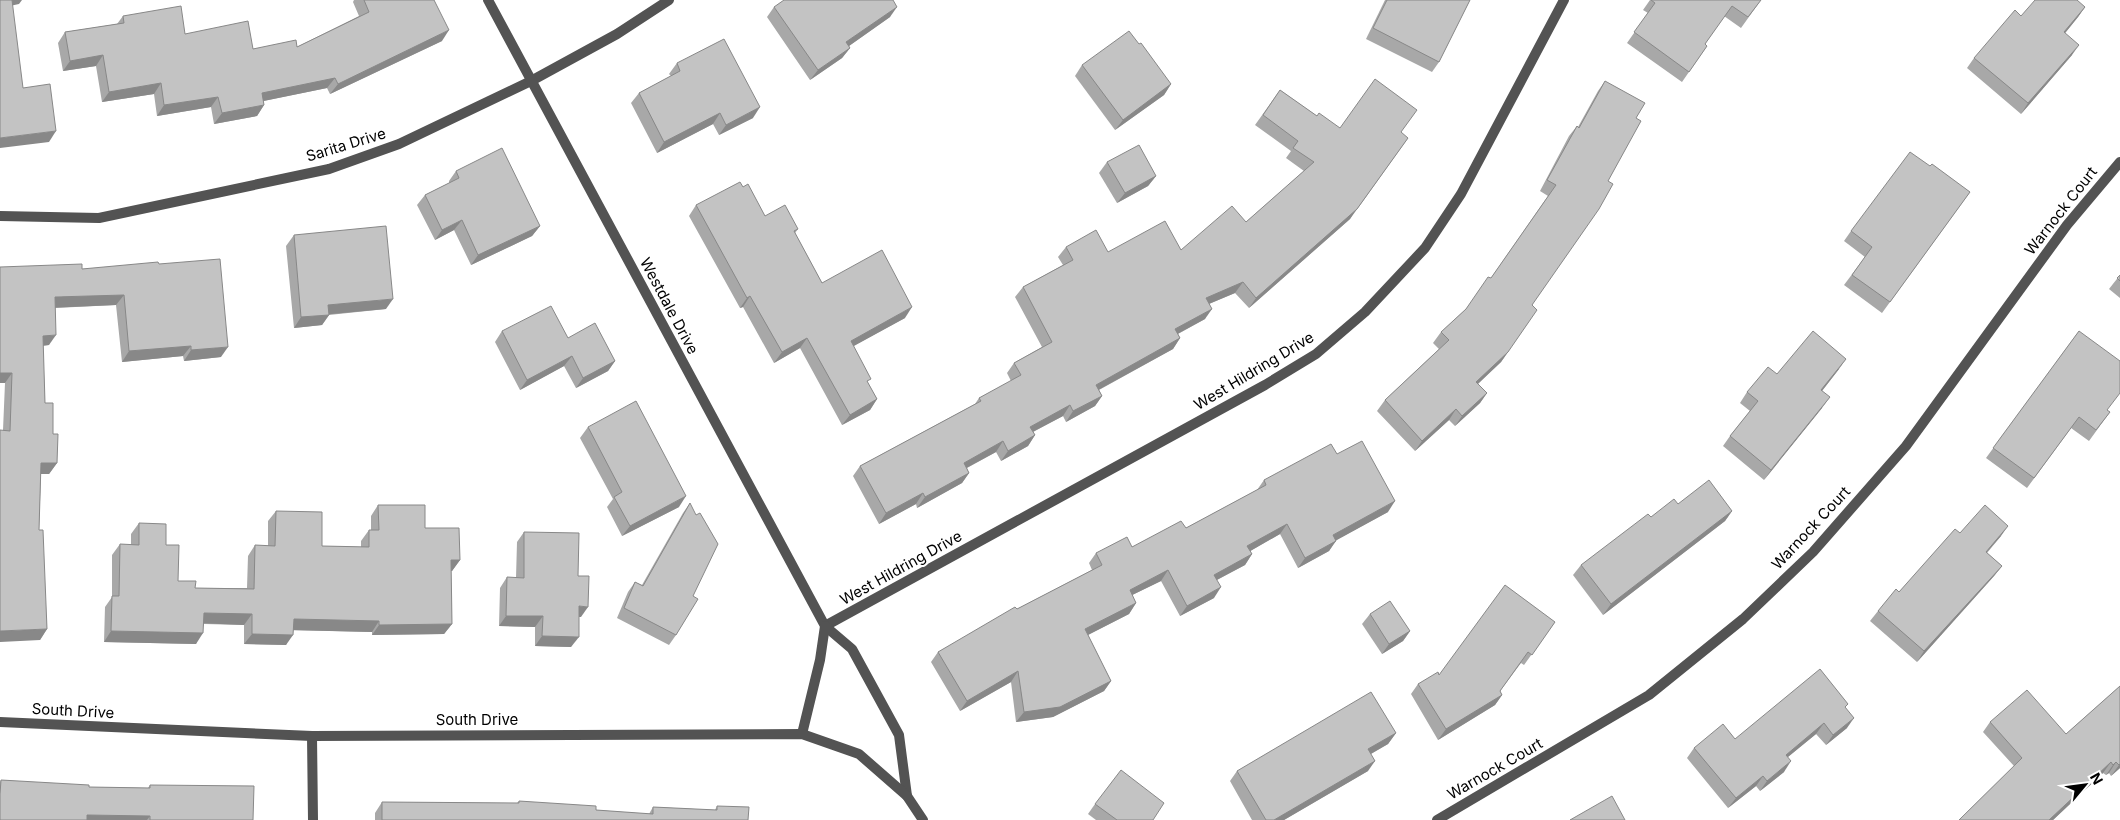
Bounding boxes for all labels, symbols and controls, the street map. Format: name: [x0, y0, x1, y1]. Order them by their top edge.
street label: Sarita Drive: [304, 123, 388, 166]
street label: Warnock Court: [2020, 163, 2101, 259]
street label: Westdale Drive: [636, 254, 703, 357]
street label: West Hildring Drive: [1190, 327, 1317, 414]
street label: Warnock Court: [1767, 482, 1854, 573]
street label: West Hildring Drive: [836, 526, 965, 609]
street label: South Drive: [31, 699, 115, 722]
street label: South Drive: [436, 710, 518, 729]
street label: Warnock Court: [1444, 734, 1546, 803]
north arrow: [2060, 760, 2110, 810]
text: N: [2087, 770, 2107, 787]

